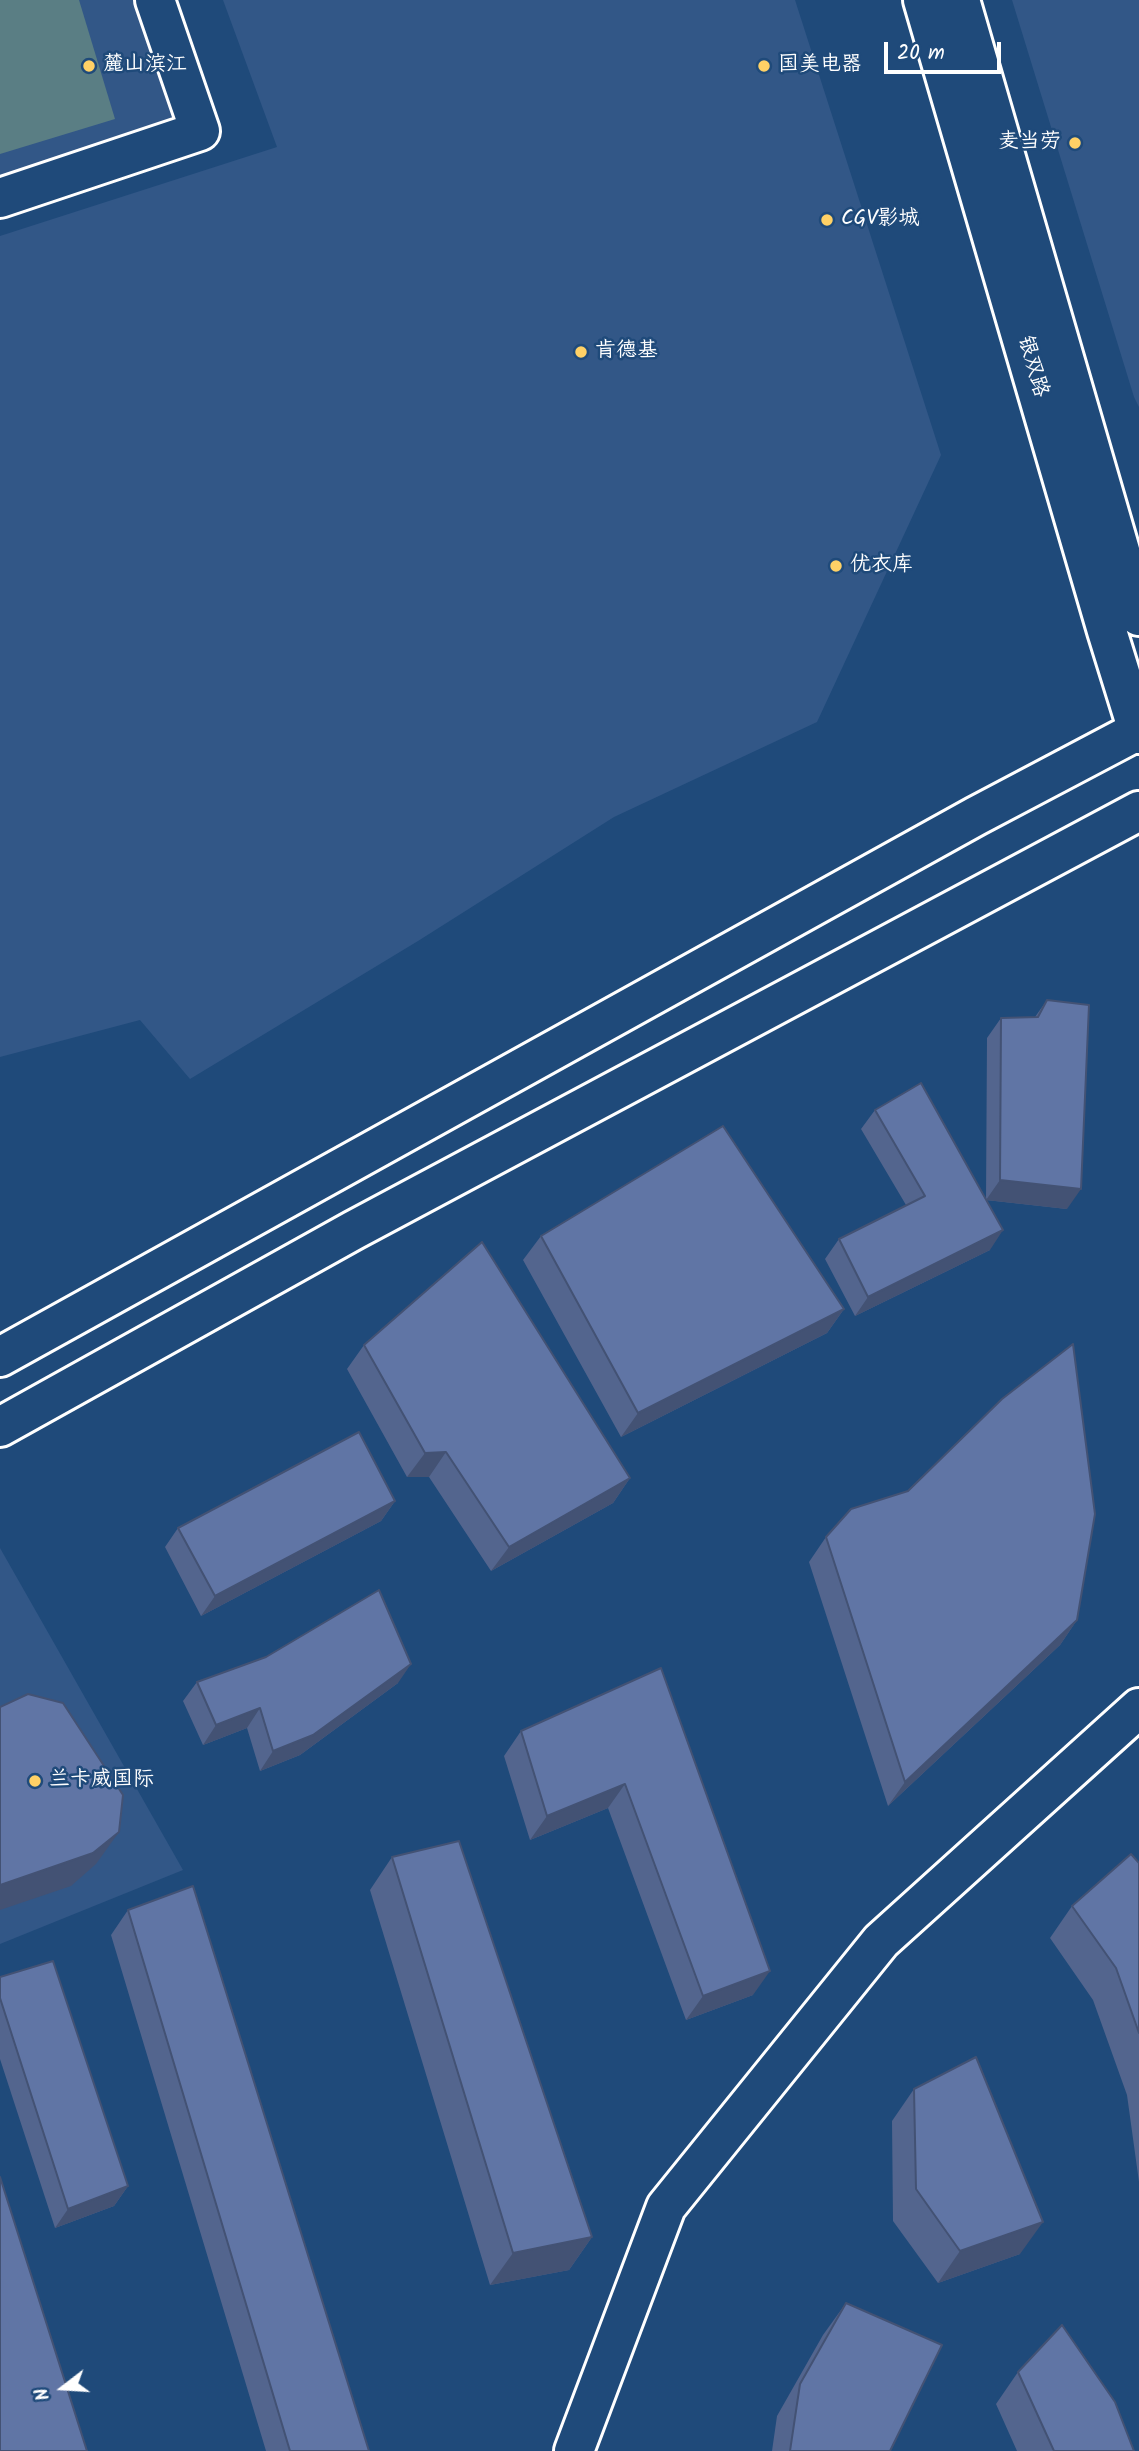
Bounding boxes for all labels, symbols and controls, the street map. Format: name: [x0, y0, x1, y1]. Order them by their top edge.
scale bar: [887, 28, 1004, 72]
text: 20 m: [897, 37, 945, 70]
place label: 麓山滨江: [103, 53, 187, 79]
place label: 国美电器: [778, 53, 862, 79]
marker: 麓山滨江: [81, 58, 97, 74]
marker: 国美电器: [756, 58, 772, 74]
place label: 麦当劳: [998, 130, 1061, 156]
marker: 麦当劳: [1067, 135, 1083, 151]
place label: CGV影城: [841, 207, 920, 233]
marker: CGV影城: [819, 212, 835, 228]
street label: 银双路: [1010, 333, 1052, 401]
place label: 肯德基: [595, 339, 658, 365]
marker: 肯德基: [573, 344, 589, 360]
place label: 优衣库: [850, 553, 913, 579]
marker: 优衣库: [828, 558, 844, 574]
place label: 兰卡威国际: [49, 1768, 154, 1794]
marker: 兰卡威国际: [27, 1773, 43, 1789]
north arrow: [28, 2353, 98, 2423]
text: N: [27, 2384, 59, 2404]

